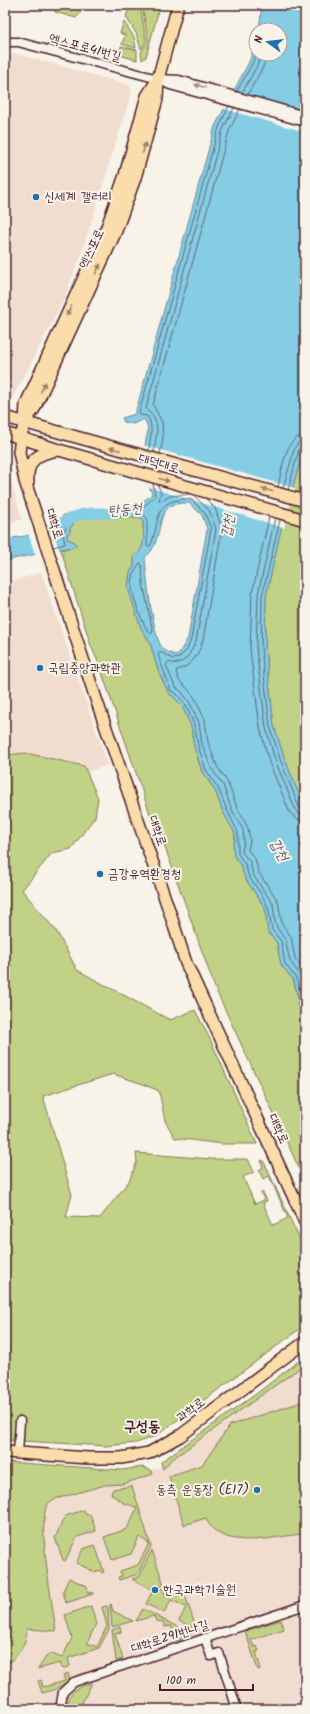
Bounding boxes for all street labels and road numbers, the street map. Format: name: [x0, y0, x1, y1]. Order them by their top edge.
street label: 엑스포로41번길: [47, 28, 123, 68]
street label: 엑스포로: [74, 226, 110, 272]
street label: 대덕대로: [136, 448, 182, 480]
street label: 대학로: [39, 506, 69, 542]
street label: 대학로: [142, 813, 172, 849]
street label: 대학로: [262, 1110, 294, 1148]
street label: 과학로: [172, 1392, 210, 1428]
street label: 대학로291번나길: [128, 1615, 212, 1659]

